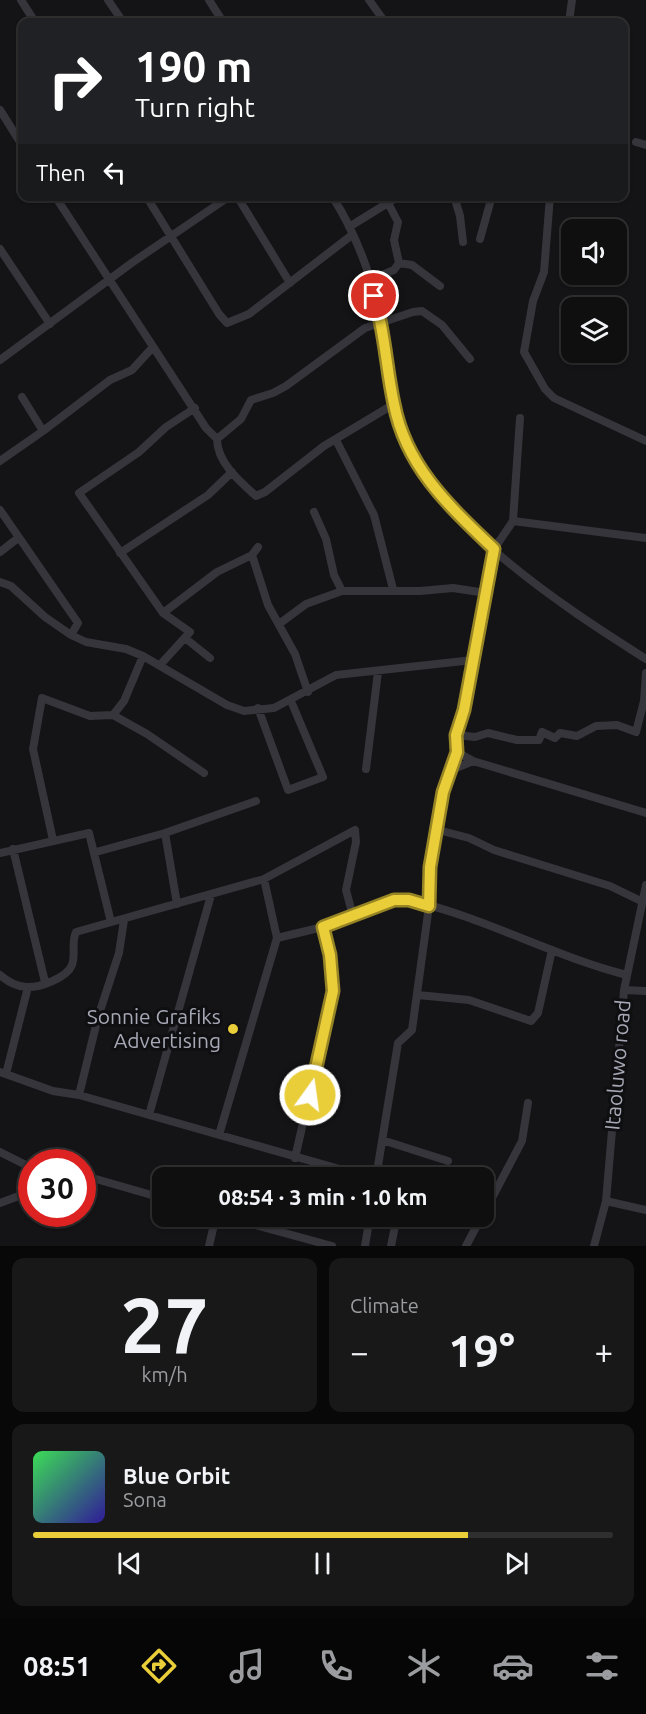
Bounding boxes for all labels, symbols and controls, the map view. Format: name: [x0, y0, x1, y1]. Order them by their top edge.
icon: right: [36, 42, 114, 120]
text: 190 m: [135, 43, 252, 90]
text: Turn right: [135, 92, 255, 122]
icon: left: [98, 156, 131, 189]
text: Then: [36, 160, 86, 185]
map controls: [561, 219, 627, 363]
button: sound: [561, 219, 627, 285]
pin: [348, 270, 399, 321]
icon: arrive: [357, 279, 390, 312]
button: layers: [561, 297, 627, 363]
street label: Itaoluwo road: [599, 999, 635, 1131]
place label: Sonnie Grafiks Advertising: [87, 1004, 221, 1052]
marker: Sonnie Grafiks Advertising: [226, 1022, 240, 1036]
position arrow: [278, 1063, 342, 1127]
speed limit sign: 30: [18, 1149, 96, 1227]
text: 08:54 · 3 min · 1.0 km: [218, 1184, 428, 1209]
text: 27: [121, 1280, 208, 1368]
text: Climate: [350, 1294, 419, 1317]
text: 19°: [448, 1325, 515, 1376]
text: −: [350, 1333, 369, 1370]
text: +: [594, 1333, 613, 1370]
text: km/h: [141, 1363, 188, 1386]
text: Blue Orbit: [123, 1463, 230, 1488]
text: Sona: [123, 1488, 167, 1511]
icon: previous: [113, 1547, 146, 1580]
icon: pause: [306, 1547, 339, 1580]
icon: next: [500, 1547, 533, 1580]
icon: directions: [138, 1645, 180, 1687]
icon: music: [226, 1645, 268, 1687]
icon: phone: [315, 1645, 357, 1687]
icon: climate: [403, 1645, 445, 1687]
icon: car: [492, 1645, 534, 1687]
icon: filters: [581, 1645, 623, 1687]
text: 08:51: [23, 1651, 91, 1681]

